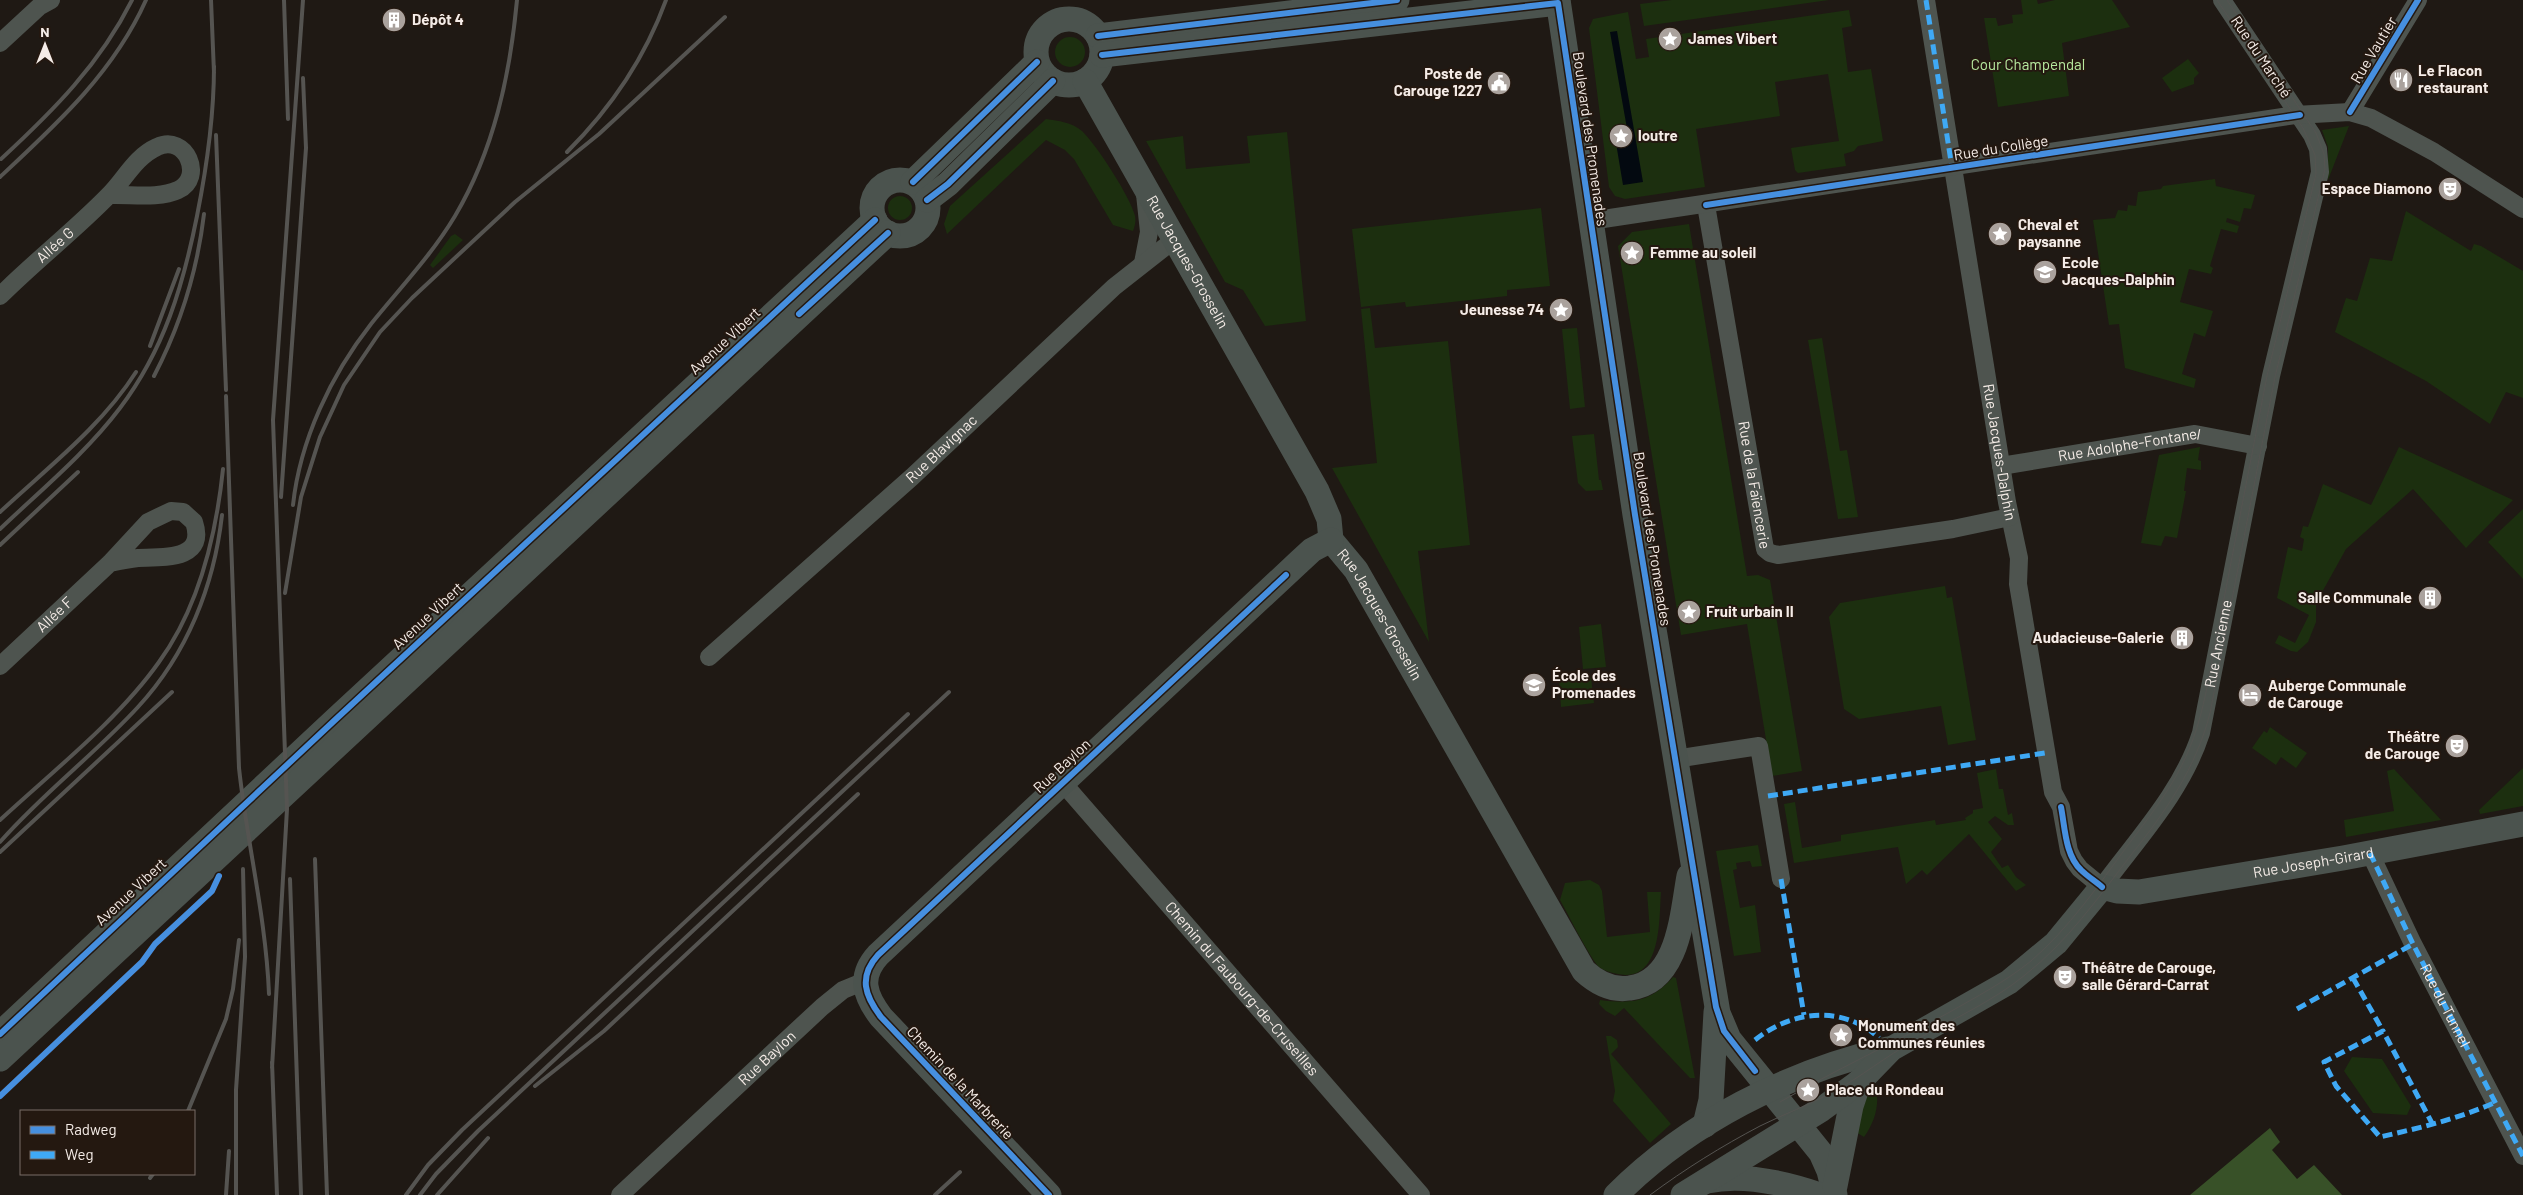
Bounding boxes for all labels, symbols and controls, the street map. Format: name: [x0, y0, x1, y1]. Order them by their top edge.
building icon: Dépôt 4: [381, 7, 407, 33]
place label: Dépôt 4: [412, 10, 464, 28]
street label: Rue du Marché: [2228, 12, 2296, 101]
street label: Rue Vautier: [2346, 12, 2400, 86]
north arrow: [20, 20, 70, 70]
text: N: [40, 23, 50, 40]
place icon: James Vibert: [1657, 26, 1683, 52]
place label: James Vibert: [1688, 29, 1777, 47]
street label: Boulevard des Promenades: [1570, 50, 1612, 227]
park label: Cour Champendal: [1971, 55, 2085, 73]
place label: Le Flacon restaurant: [2418, 61, 2489, 96]
place label: Poste de Carouge 1227: [1394, 64, 1483, 99]
restaurant icon: Le Flacon restaurant: [2388, 67, 2414, 93]
public building icon: Poste de Carouge 1227: [1486, 70, 1512, 96]
place icon: loutre: [1608, 123, 1634, 149]
place label: loutre: [1638, 126, 1678, 144]
street label: Rue du Collège: [1952, 131, 2049, 163]
theatre icon: Espace Diamono: [2437, 176, 2463, 202]
place label: Espace Diamono: [2322, 179, 2432, 197]
street label: Rue Jacques-Grosselin: [1144, 192, 1233, 331]
place label: Cheval et paysanne: [2018, 215, 2081, 250]
place icon: Cheval et paysanne: [1987, 221, 2013, 247]
street label: Allée G: [32, 223, 77, 266]
place icon: Femme au soleil: [1619, 240, 1645, 266]
place label: Femme au soleil: [1650, 243, 1756, 261]
place label: Ecole Jacques-Dalphin: [2062, 253, 2175, 288]
school or university icon: Ecole Jacques-Dalphin: [2032, 259, 2058, 285]
place icon: Jeunesse 74: [1548, 297, 1574, 323]
place label: Jeunesse 74: [1460, 300, 1544, 318]
street label: Avenue Vibert: [685, 303, 764, 378]
street label: Rue Jacques-Dalphin: [1980, 382, 2021, 522]
street label: Rue Blavignac: [902, 410, 980, 486]
street label: Rue de la Faïencerie: [1735, 419, 1775, 550]
street label: Rue Adolphe-Fontanel: [2057, 424, 2202, 464]
street label: Boulevard des Promenades: [1630, 450, 1676, 627]
street label: Rue Jacques-Grosselin: [1334, 545, 1427, 683]
street label: Avenue Vibert: [388, 578, 467, 653]
building icon: Salle Communale: [2417, 585, 2443, 611]
place label: Salle Communale: [2298, 588, 2412, 606]
street label: Allée F: [32, 592, 76, 635]
street label: Rue Ancienne: [2200, 598, 2235, 689]
place icon: Fruit urbain II: [1676, 599, 1702, 625]
place label: Fruit urbain II: [1706, 602, 1794, 620]
building icon: Audacieuse-Galerie: [2169, 625, 2195, 651]
place label: Audacieuse-Galerie: [2033, 628, 2164, 646]
place label: École des Promenades: [1552, 666, 1636, 701]
school or university icon: École des Promenades: [1521, 672, 1547, 698]
place label: Auberge Communale de Carouge: [2268, 676, 2406, 711]
hotel icon: Auberge Communale de Carouge: [2237, 682, 2263, 708]
place label: Théâtre de Carouge: [2365, 727, 2440, 762]
theatre icon: Théâtre de Carouge: [2444, 733, 2470, 759]
street label: Rue Baylon: [1029, 734, 1094, 796]
street label: Rue Joseph-Girard: [2252, 842, 2375, 881]
street label: Avenue Vibert: [91, 854, 170, 929]
street label: Chemin du Faubourg-de-Cruseilles: [1162, 897, 1323, 1079]
place label: Théâtre de Carouge, salle Gérard-Carrat: [2082, 958, 2216, 993]
street label: Rue du Tunnel: [2417, 961, 2475, 1050]
theatre icon: Théâtre de Carouge, salle Gérard-Carrat: [2052, 964, 2078, 990]
place label: Monument des Communes réunies: [1858, 1016, 1985, 1051]
street label: Chemin de la Marbrerie: [904, 1022, 1018, 1143]
place icon: Monument des Communes réunies: [1828, 1022, 1854, 1048]
street label: Rue Baylon: [734, 1026, 799, 1088]
place icon: Place du Rondeau: [1795, 1077, 1821, 1103]
place label: Place du Rondeau: [1826, 1080, 1944, 1098]
legend: [20, 1110, 195, 1175]
text: Radweg: [65, 1120, 117, 1138]
text: Weg: [65, 1145, 93, 1163]

